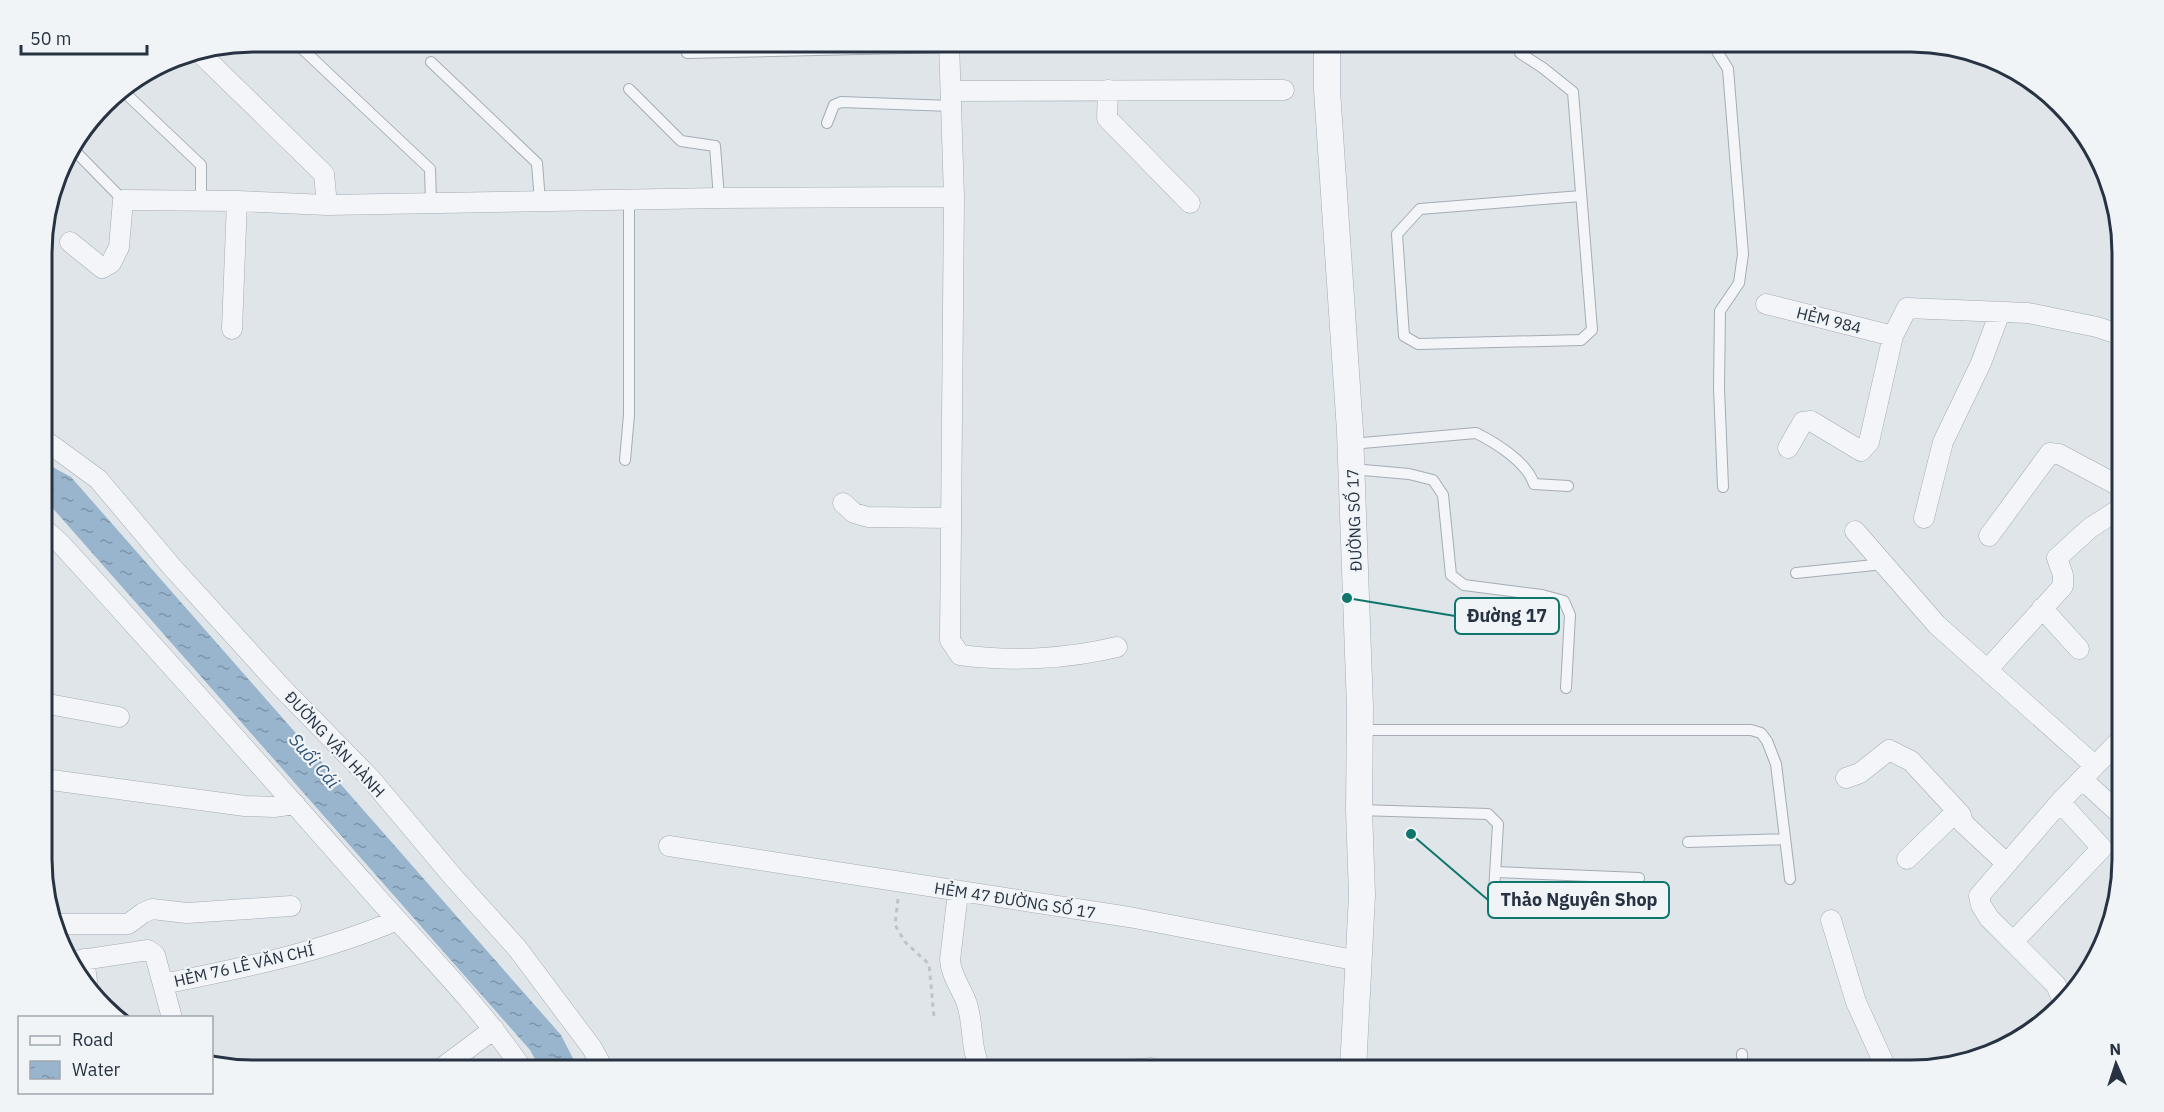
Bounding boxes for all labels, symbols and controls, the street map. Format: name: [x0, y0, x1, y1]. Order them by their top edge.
scale bar: [21, 18, 147, 56]
text: 50 m: [30, 27, 72, 50]
street label: HẺM 984: [1794, 302, 1864, 338]
street label: ĐƯỜNG SỐ 17: [1339, 468, 1366, 572]
callout: Đường 17: [1455, 598, 1559, 634]
text: Đường 17: [1467, 604, 1547, 627]
street label: ĐƯỜNG VẬN HÀNH: [281, 686, 390, 801]
water label: Suối Cái: [284, 728, 345, 793]
street label: HẺM 47 ĐƯỜNG SỐ 17: [933, 874, 1098, 923]
callout: Thảo Nguyên Shop: [1488, 882, 1669, 918]
text: Thảo Nguyên Shop: [1500, 888, 1658, 911]
street label: HẺM 76 LÊ VĂN CHÍ: [172, 938, 316, 991]
legend: [18, 1016, 213, 1094]
text: Road: [72, 1028, 113, 1051]
north arrow: [2086, 1034, 2146, 1094]
text: N: [2109, 1039, 2122, 1059]
text: Water: [72, 1058, 121, 1081]

